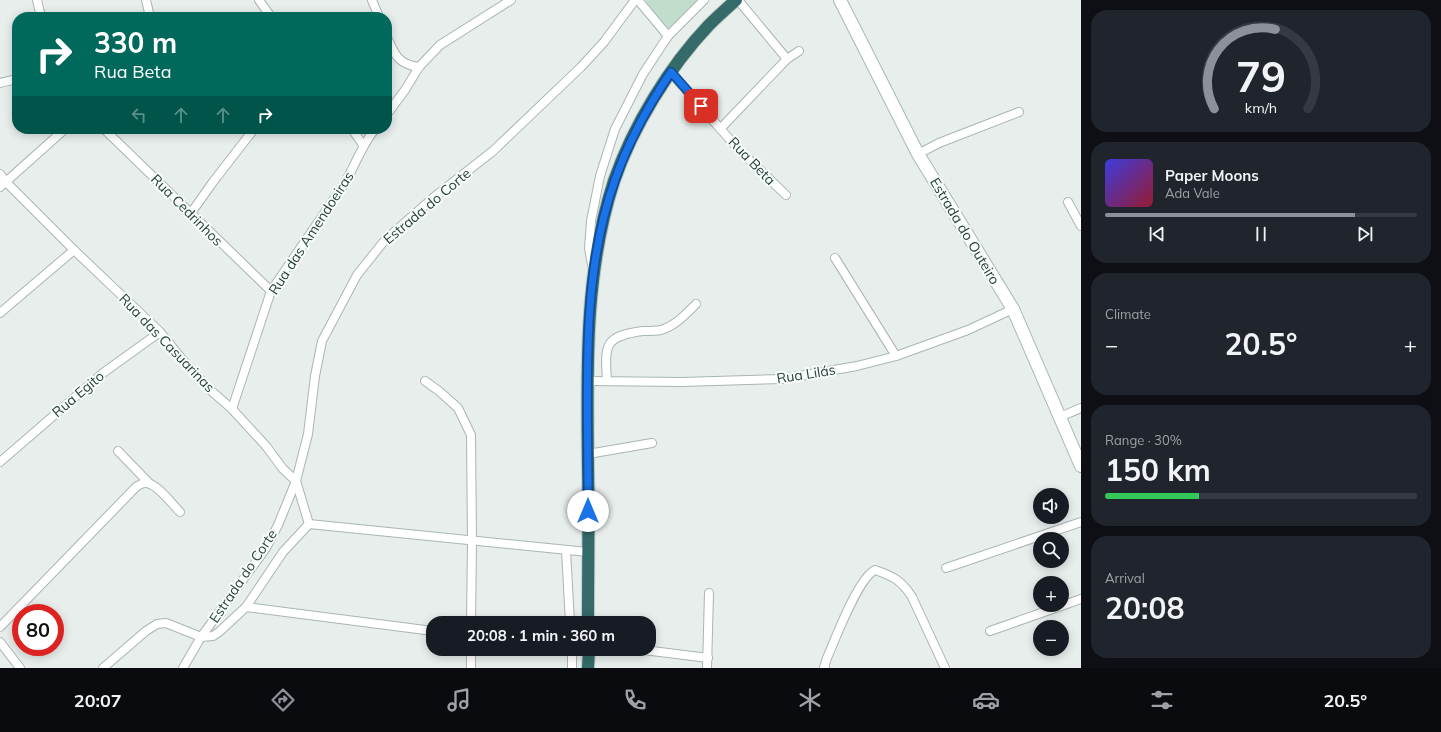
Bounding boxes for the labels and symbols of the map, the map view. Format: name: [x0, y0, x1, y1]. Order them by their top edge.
pin: [684, 89, 718, 123]
street label: Rua Beta: [725, 133, 779, 189]
street label: Estrada do Corte: [380, 164, 474, 248]
street label: Rua das Amendoeiras: [264, 168, 358, 298]
street label: Rua Cedrinhos: [147, 170, 227, 250]
street label: Estrada do Outeiro: [926, 174, 1004, 288]
street label: Rua das Casuarinas: [115, 290, 219, 396]
street label: Rua Lilás: [775, 360, 837, 388]
street label: Rua Egito: [48, 367, 108, 421]
position arrow: [567, 490, 609, 532]
street label: Estrada do Corte: [205, 526, 281, 626]
speed limit sign: 80: [12, 604, 64, 656]

